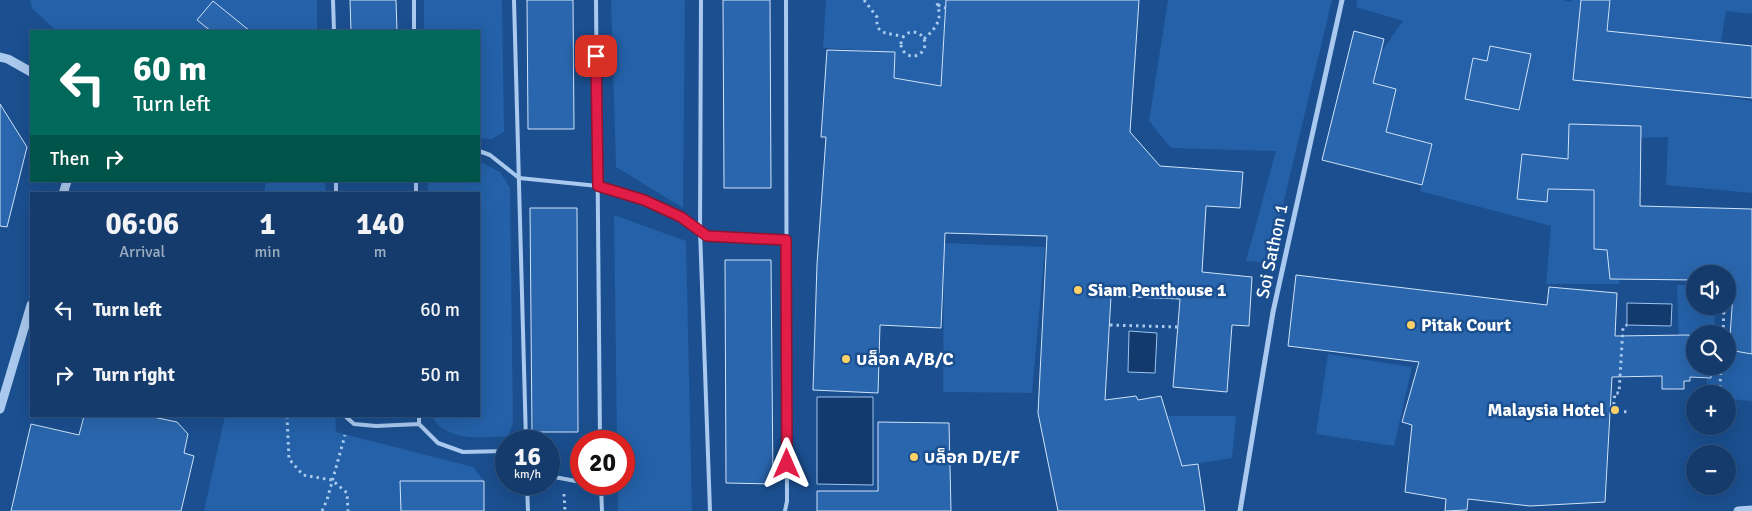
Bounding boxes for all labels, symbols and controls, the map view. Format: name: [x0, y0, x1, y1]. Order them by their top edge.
pin: [575, 35, 617, 77]
icon: arrive: [582, 42, 610, 70]
text: 60 m: [133, 47, 207, 90]
icon: left: [50, 50, 115, 115]
text: Turn left: [133, 90, 211, 117]
icon: right: [100, 145, 128, 173]
text: Then: [50, 147, 90, 171]
street label: Soi Sathon 1: [1251, 202, 1293, 300]
text: 06:06: [105, 206, 179, 243]
text: 1: [259, 206, 276, 243]
text: 140: [356, 206, 404, 243]
text: Arrival: [119, 242, 165, 262]
text: min: [255, 242, 280, 262]
text: m: [374, 242, 387, 262]
map controls: [1686, 265, 1736, 495]
button: sound: [1686, 265, 1736, 315]
place label: Siam Penthouse 1: [1088, 279, 1227, 301]
marker: Siam Penthouse 1: [1072, 284, 1084, 296]
icon: left: [50, 296, 78, 324]
text: Turn left: [93, 298, 162, 322]
text: 60 m: [420, 298, 460, 322]
place label: Pitak Court: [1421, 314, 1511, 336]
marker: Pitak Court: [1405, 319, 1417, 331]
button: search: [1686, 325, 1736, 375]
place label: บล็อก A/B/C: [856, 348, 953, 370]
marker: บล็อก A/B/C: [840, 353, 852, 365]
icon: right: [50, 361, 78, 389]
text: Turn right: [93, 363, 175, 387]
text: 50 m: [420, 363, 460, 387]
button: +: [1686, 385, 1736, 435]
place label: Malaysia Hotel: [1488, 399, 1605, 421]
marker: Malaysia Hotel: [1609, 404, 1621, 416]
speed limit sign: 20: [570, 430, 635, 495]
position arrow: [760, 437, 812, 489]
text: 16: [514, 441, 541, 472]
button: −: [1686, 445, 1736, 495]
place label: บล็อก D/E/F: [924, 446, 1020, 468]
marker: บล็อก D/E/F: [908, 451, 920, 463]
text: km/h: [514, 467, 541, 482]

